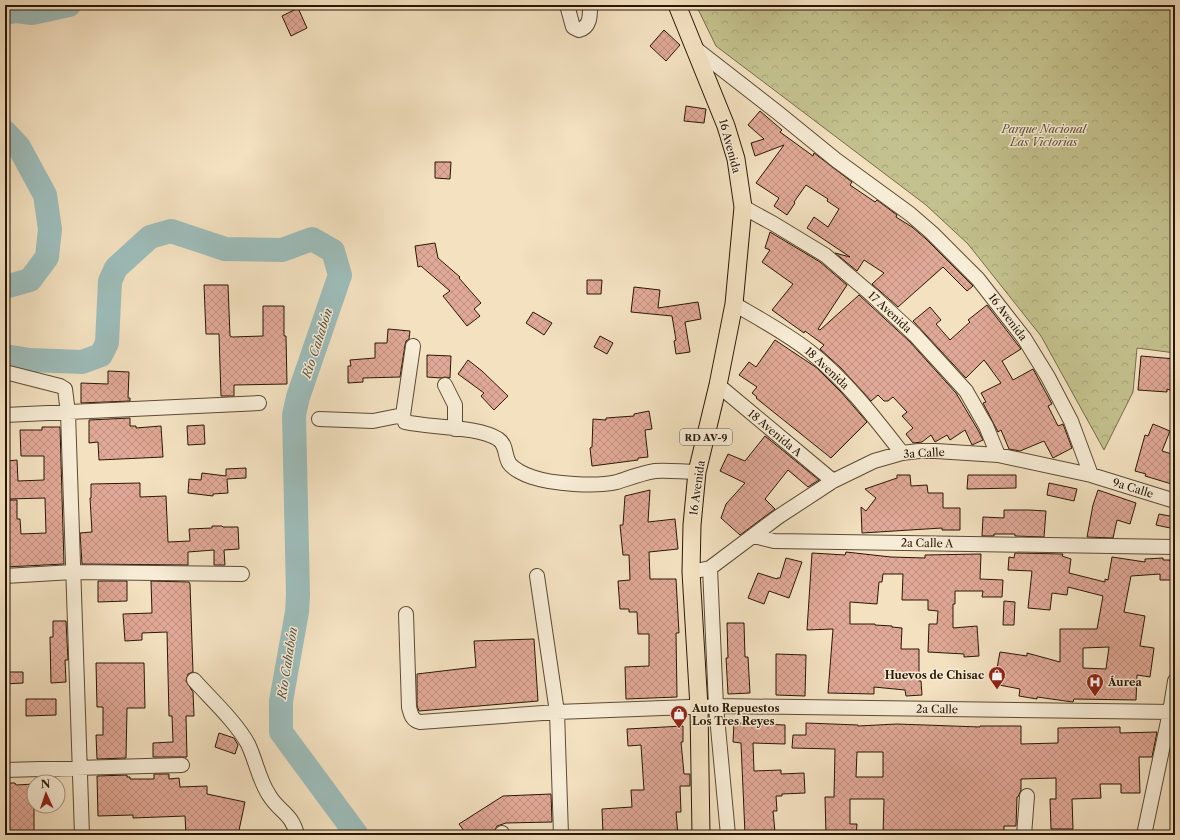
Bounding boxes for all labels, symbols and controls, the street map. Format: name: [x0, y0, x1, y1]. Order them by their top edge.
street label: 16 Avenida: [716, 117, 744, 175]
park label: Parque Nacional Las Victorias: [1001, 122, 1088, 149]
street label: 17 Avenida: [865, 288, 915, 336]
street label: 16 Avenida: [986, 291, 1030, 344]
water label: Río Cahabón: [298, 306, 335, 381]
street label: 18 Avenida: [802, 344, 852, 392]
street label: 18 Avenida A: [745, 406, 805, 460]
road number: RD AV-9: [680, 429, 732, 445]
street label: 3a Calle: [903, 445, 945, 461]
street label: 16 Avenida: [686, 459, 708, 516]
street label: 9a Calle: [1111, 475, 1155, 501]
street label: 2a Calle A: [901, 536, 954, 550]
water label: Río Cahabón: [274, 626, 300, 701]
shop icon: Huevos de Chisac: [987, 665, 1007, 690]
place label: Huevos de Chisac: [885, 668, 984, 682]
hospital icon: Áurea: [1085, 672, 1105, 697]
place label: Áurea: [1107, 675, 1142, 689]
place label: Auto Repuestos Los Tres Reyes: [691, 701, 780, 728]
street label: 2a Calle: [916, 702, 958, 716]
shop icon: Auto Repuestos Los Tres Reyes: [669, 704, 689, 729]
north arrow: [26, 774, 66, 814]
text: N: [40, 777, 51, 791]

